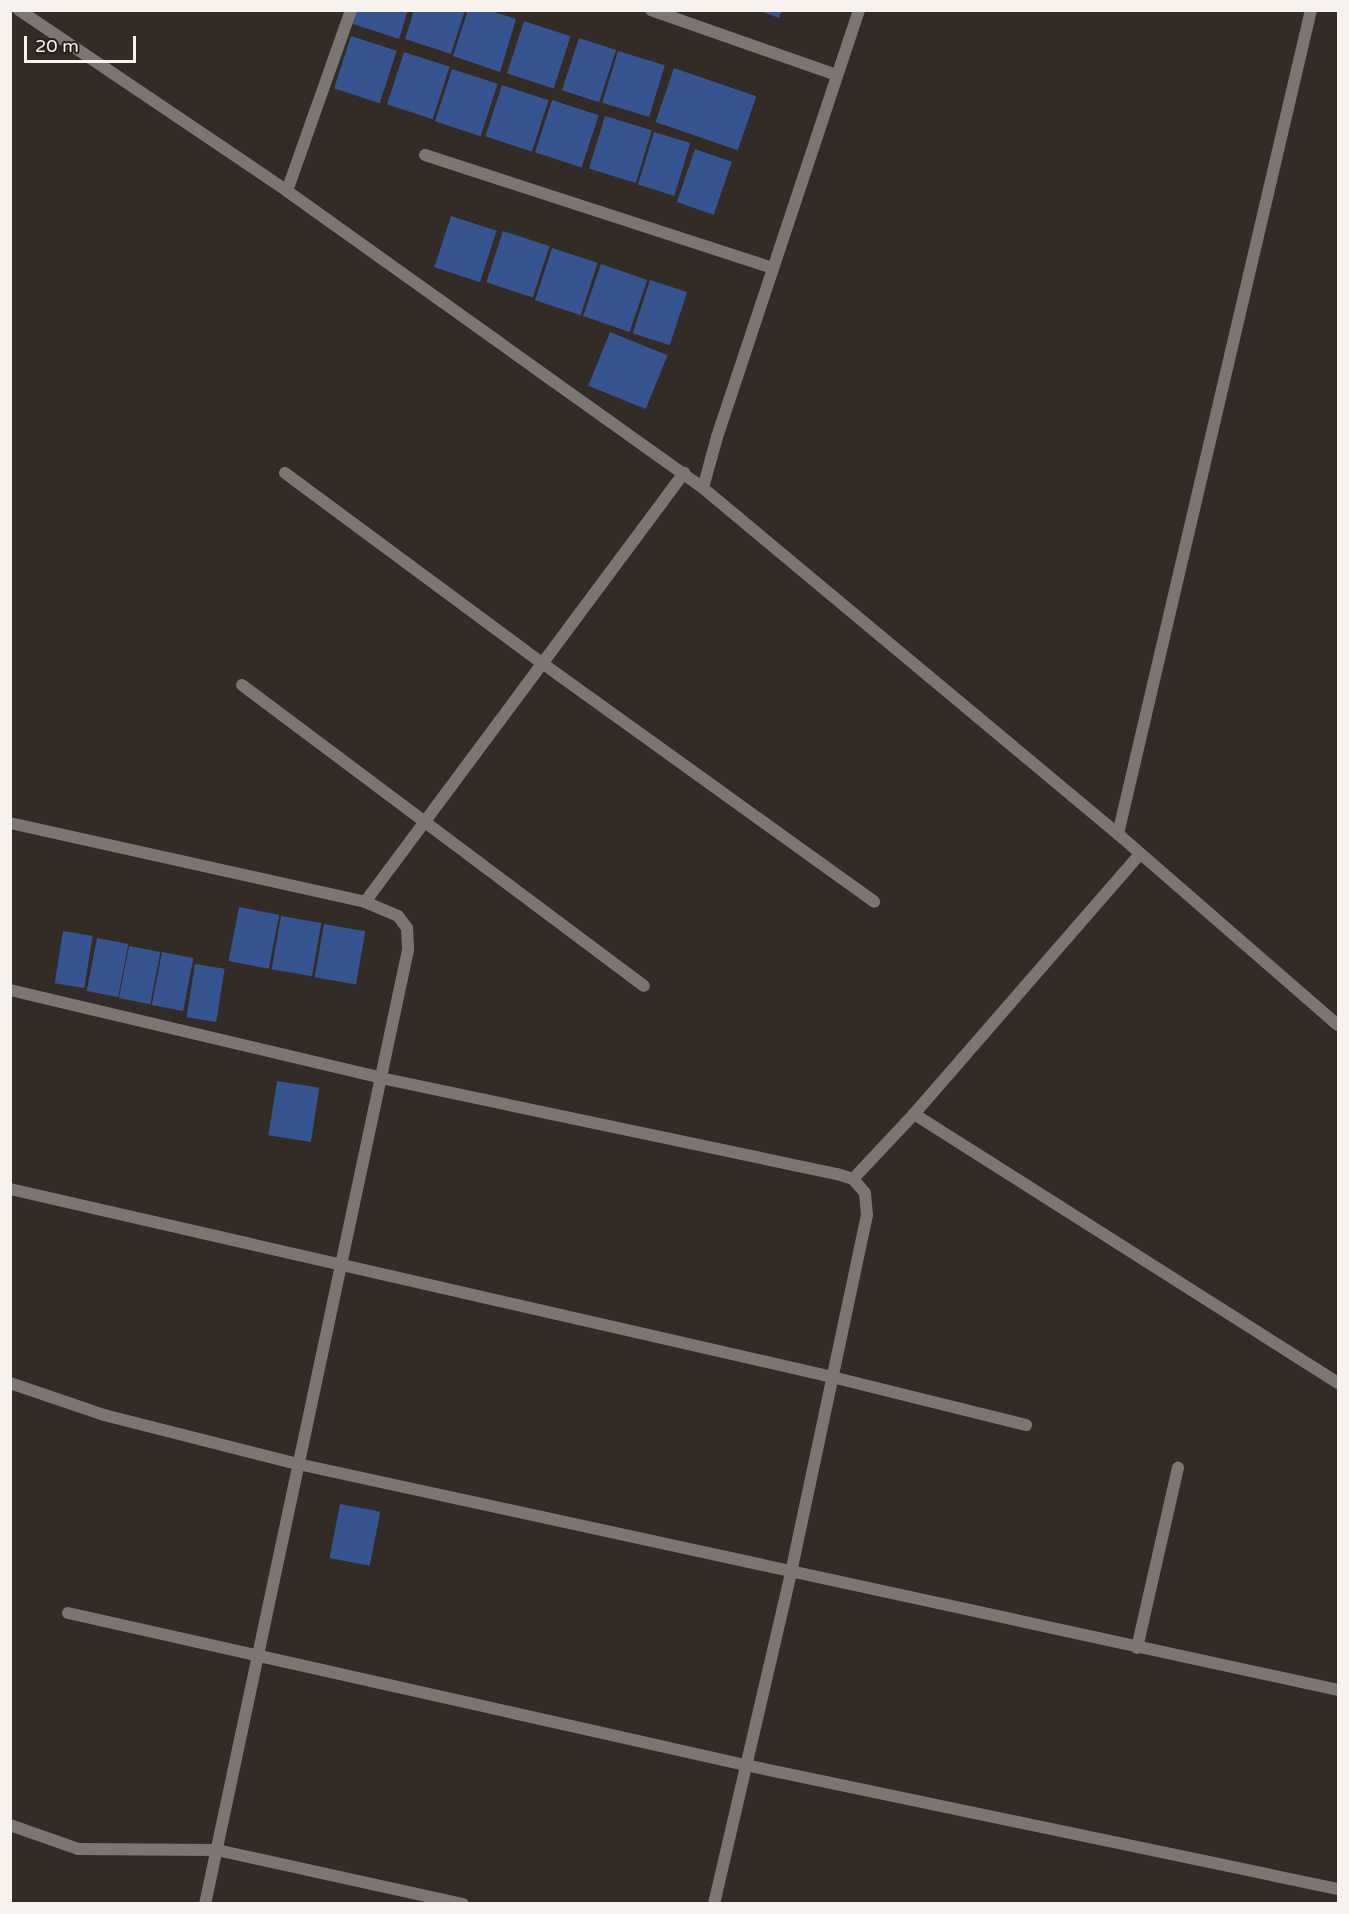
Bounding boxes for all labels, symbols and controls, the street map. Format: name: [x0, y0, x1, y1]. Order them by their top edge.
scale bar: [27, 24, 140, 62]
text: 20 m: [35, 35, 79, 57]

